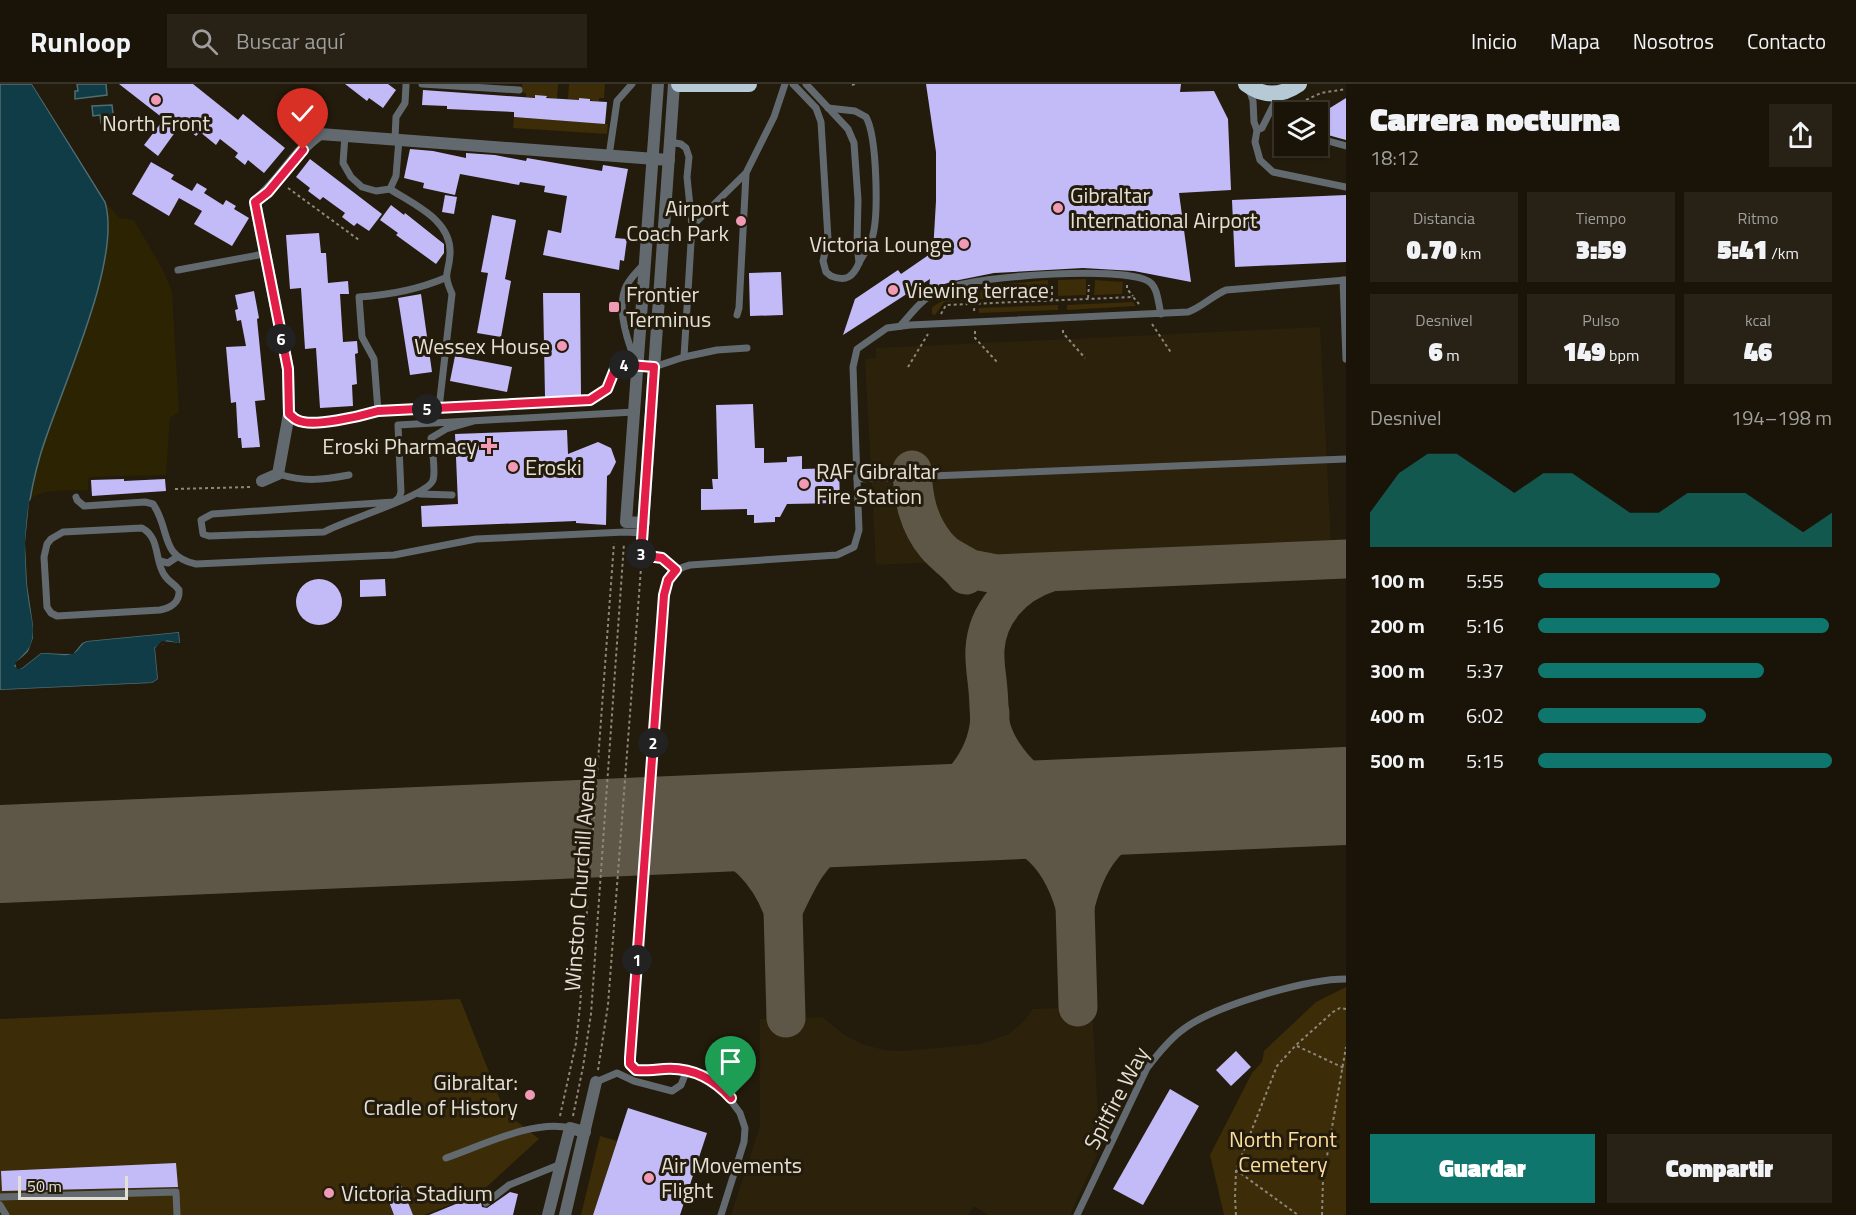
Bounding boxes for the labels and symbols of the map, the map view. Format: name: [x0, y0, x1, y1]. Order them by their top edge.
pin: [277, 88, 328, 150]
marker: North Front: [149, 93, 163, 107]
place label: North Front: [102, 106, 210, 140]
place label: Gibraltar International Airport: [1070, 178, 1258, 237]
place label: Airport Coach Park: [626, 191, 729, 250]
marker: Gibraltar International Airport: [1051, 201, 1065, 215]
marker: Airport Coach Park: [734, 214, 748, 228]
place label: Victoria Lounge: [809, 227, 952, 261]
marker: Victoria Lounge: [957, 237, 971, 251]
place label: Viewing terrace: [905, 273, 1049, 307]
place label: Frontier Terminus: [626, 277, 711, 336]
marker: Viewing terrace: [886, 283, 900, 297]
marker: Frontier Terminus: [607, 300, 621, 314]
pin: 6: [266, 324, 296, 354]
place label: Wessex House: [414, 329, 550, 363]
marker: Wessex House: [555, 339, 569, 353]
pin: 4: [609, 350, 639, 380]
pin: 5: [412, 394, 442, 424]
place label: Eroski Pharmacy: [322, 429, 477, 463]
marker: Eroski Pharmacy: [482, 439, 496, 453]
place label: Eroski: [525, 450, 582, 484]
place label: RAF Gibraltar Fire Station: [816, 454, 939, 513]
marker: Eroski: [506, 460, 520, 474]
marker: RAF Gibraltar Fire Station: [797, 477, 811, 491]
pin: 3: [626, 539, 656, 569]
pin: 2: [638, 728, 668, 758]
street label: Winston Churchill Avenue: [555, 755, 605, 993]
pin: 1: [622, 945, 652, 975]
pin: [705, 1036, 756, 1098]
street label: Spitfire Way: [1075, 1040, 1158, 1156]
place label: Gibraltar: Cradle of History: [364, 1065, 518, 1124]
marker: Gibraltar: Cradle of History: [523, 1088, 537, 1102]
park label: North Front Cemetery: [1229, 1122, 1337, 1181]
place label: Air Movements Flight: [661, 1148, 802, 1207]
marker: Air Movements Flight: [642, 1171, 656, 1185]
scale bar: [18, 1173, 128, 1200]
place label: Victoria Stadium: [341, 1176, 493, 1210]
marker: Victoria Stadium: [322, 1186, 336, 1200]

